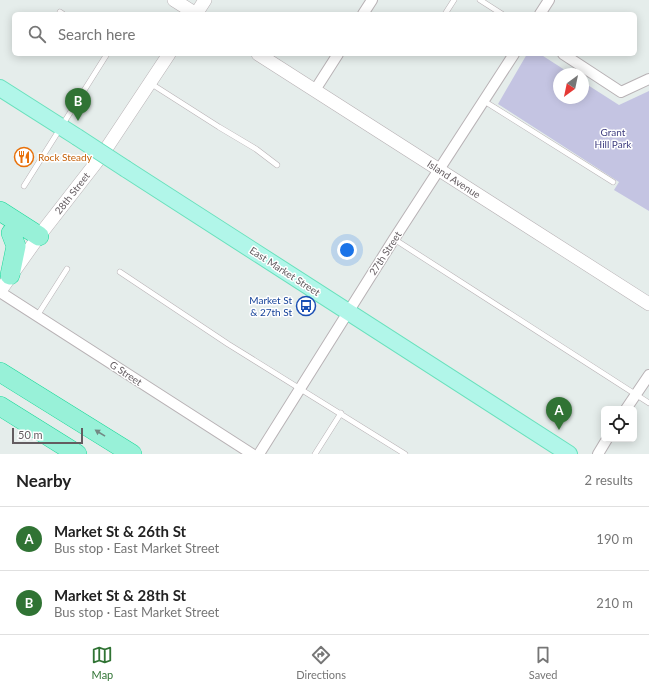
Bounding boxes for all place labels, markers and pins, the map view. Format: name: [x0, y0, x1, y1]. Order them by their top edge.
pin: B: [65, 88, 91, 121]
restaurant icon: Rock Steady: [13, 146, 35, 168]
place label: Rock Steady: [38, 151, 93, 163]
place label: Market St & 27th St: [249, 294, 292, 318]
bus stop icon: Market St & 27th St: [295, 295, 317, 317]
pin: A: [546, 397, 572, 430]

